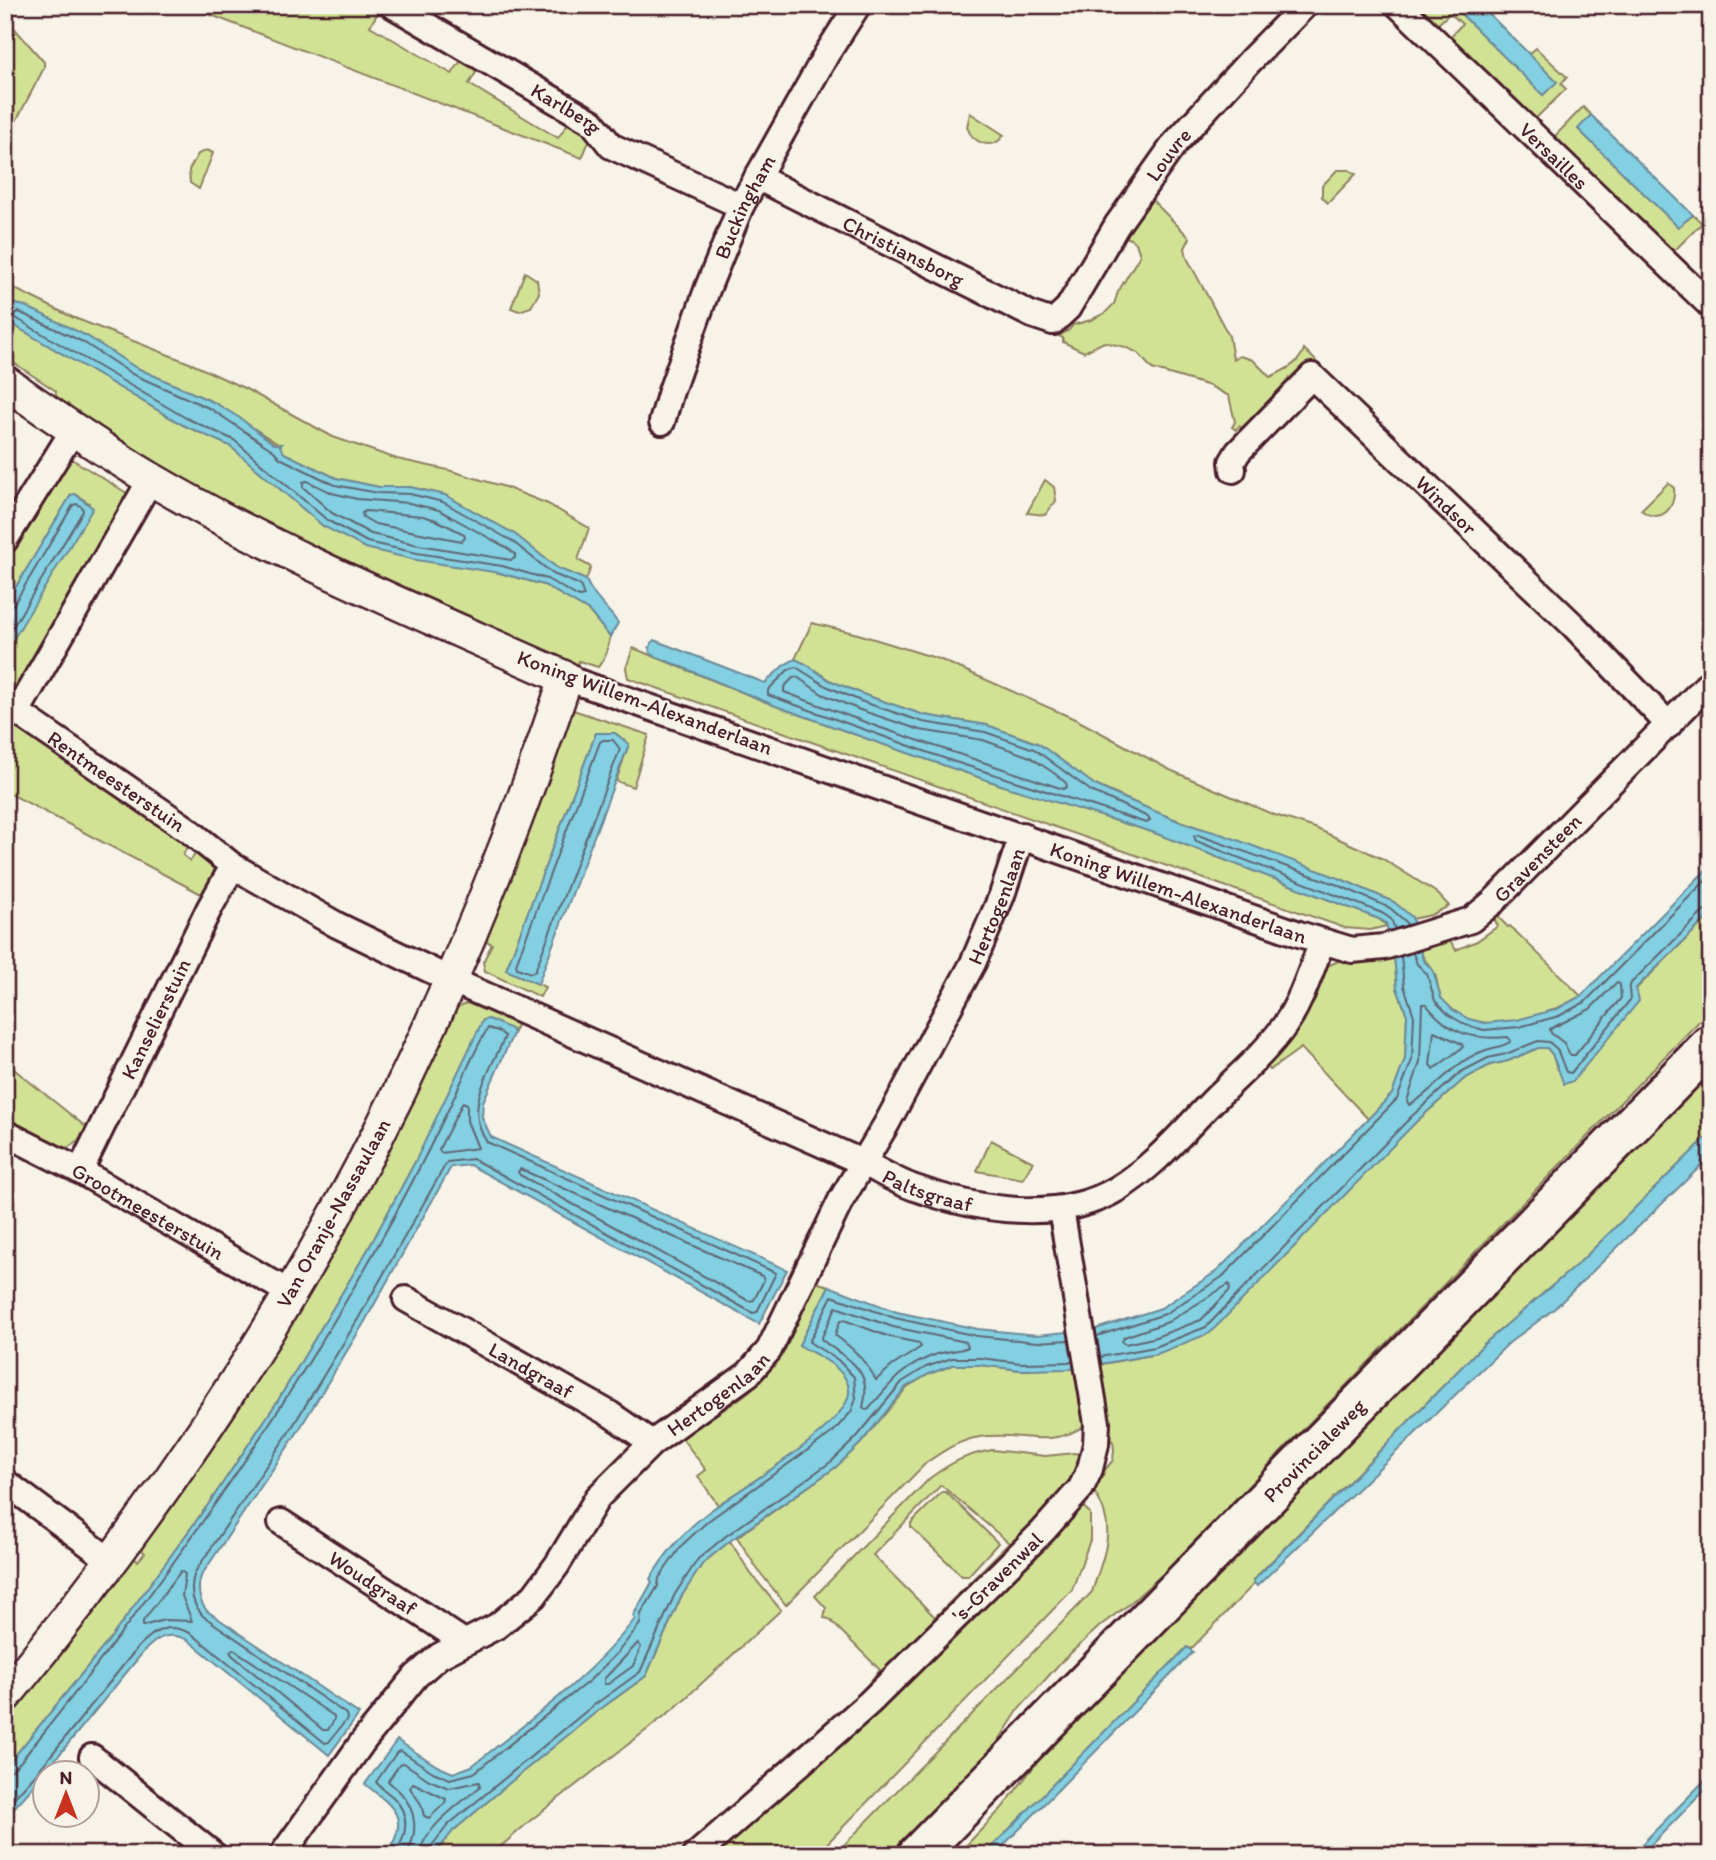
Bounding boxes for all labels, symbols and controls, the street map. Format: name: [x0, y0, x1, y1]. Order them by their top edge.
street label: Karlberg: [527, 77, 609, 138]
street label: Versailles: [1515, 117, 1594, 194]
street label: Louvre: [1140, 122, 1196, 186]
street label: Buckingham: [708, 150, 780, 262]
street label: Christiansborg: [839, 210, 969, 292]
street label: Windsor: [1411, 470, 1483, 540]
street label: Koning Willem-Alexanderlaan: [514, 644, 776, 760]
street label: Rentmeesterstuin: [43, 725, 191, 837]
street label: Gravensteen: [1488, 808, 1586, 907]
street label: Koning Willem-Alexanderlaan: [1047, 836, 1310, 948]
street label: Hertogenlaan: [961, 844, 1030, 968]
street label: Kanselierstuin: [115, 954, 195, 1083]
street label: Van Oranje-Nassaulaan: [271, 1114, 395, 1312]
street label: Grootmeesterstuin: [68, 1157, 229, 1265]
street label: Paltsgraaf: [879, 1163, 975, 1216]
street label: Landgraaf: [485, 1336, 578, 1403]
street label: Hertogenlaan: [662, 1346, 775, 1441]
street label: Provincialeweg: [1257, 1393, 1370, 1507]
street label: 's-Gravenwal: [946, 1526, 1048, 1627]
street label: Woudgraaf: [324, 1545, 422, 1620]
north arrow: [32, 1758, 102, 1828]
text: N: [60, 1766, 72, 1789]

